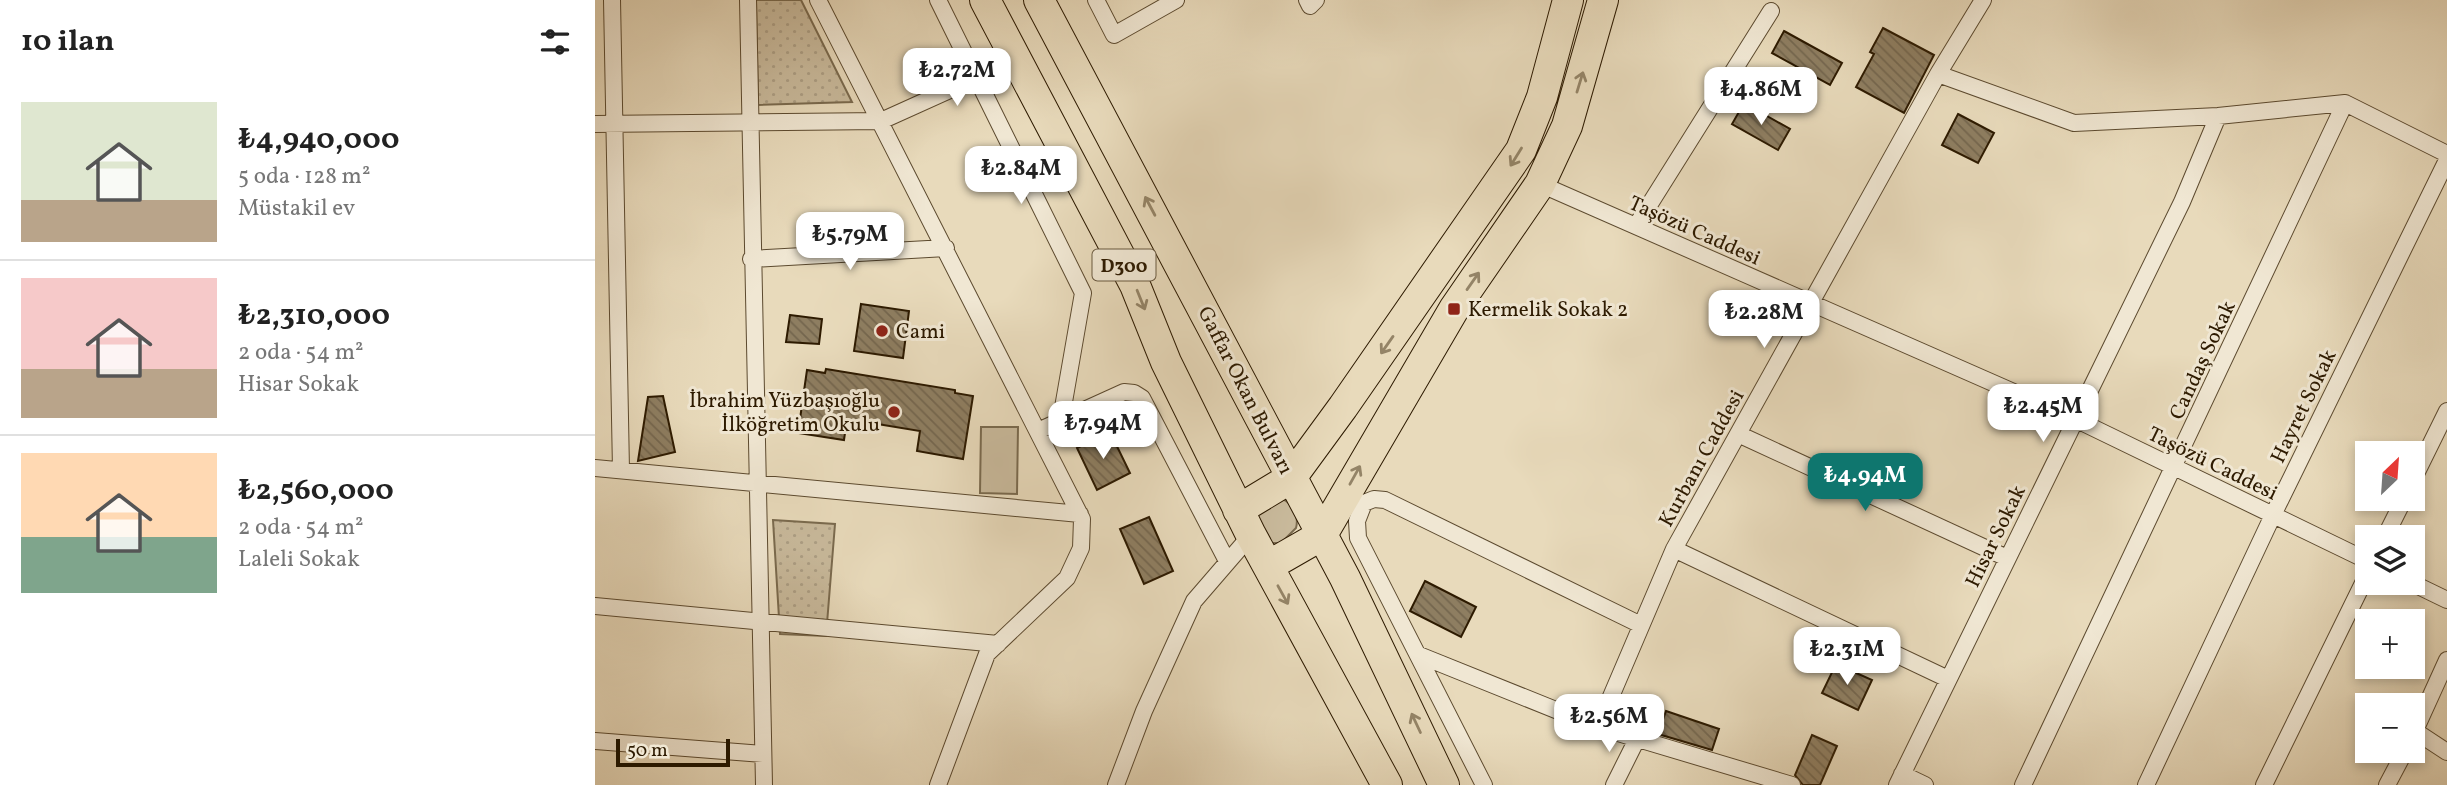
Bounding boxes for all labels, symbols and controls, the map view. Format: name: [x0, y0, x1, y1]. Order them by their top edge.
text: 10 ilan: [21, 21, 114, 63]
icon: filters: [536, 23, 574, 61]
pin: ₺2.72M: [900, 48, 1014, 108]
text: ₺2.72M: [919, 55, 995, 87]
pin: ₺4.86M: [1704, 68, 1818, 127]
one-way arrow: [1575, 71, 1588, 93]
text: ₺4.86M: [1720, 74, 1802, 106]
text: ₺4,940,000: [238, 119, 399, 161]
icon: home: [77, 130, 161, 214]
pin: ₺2.84M: [964, 146, 1078, 206]
one-way arrow: [1508, 147, 1522, 167]
text: ₺2.84M: [981, 153, 1061, 185]
text: 5 oda · 128 m²: [238, 161, 370, 193]
street label: Taşözü Caddesi: [1624, 189, 1765, 273]
text: Müstakil ev: [238, 193, 355, 225]
one-way arrow: [1142, 196, 1156, 217]
pin: ₺5.79M: [793, 212, 907, 272]
text: ₺5.79M: [812, 219, 888, 251]
road number: D300: [1093, 249, 1155, 280]
one-way arrow: [1466, 272, 1480, 291]
one-way arrow: [1135, 288, 1148, 310]
pin: ₺2.28M: [1707, 290, 1821, 350]
text: ₺2,310,000: [238, 295, 390, 337]
place label: Kermelik Sokak 2: [1468, 296, 1628, 325]
street label: Candaş Sokak: [2163, 296, 2244, 425]
text: ₺2.28M: [1725, 297, 1803, 329]
marker: Kermelik Sokak 2: [1446, 301, 1462, 317]
street label: Gaffar Okan Bulvarı: [1190, 302, 1300, 480]
icon: home: [77, 306, 161, 390]
place label: Cami: [896, 318, 945, 347]
marker: Cami: [874, 323, 890, 339]
one-way arrow: [1380, 335, 1394, 354]
text: 2 oda · 54 m²: [238, 337, 364, 369]
street label: Hayret Sokak: [2264, 344, 2345, 468]
text: Hisar Sokak: [238, 369, 359, 401]
pin: ₺2.45M: [1986, 384, 2100, 444]
street label: Kurbanı Caddesi: [1653, 385, 1752, 533]
place label: İbrahim Yüzbaşıoğlu İlköğretim Okulu: [689, 387, 880, 440]
text: ₺2.45M: [2004, 391, 2083, 423]
pin: ₺7.94M: [1046, 402, 1160, 461]
marker: İbrahim Yüzbaşıoğlu İlköğretim Okulu: [886, 404, 902, 420]
text: ₺7.94M: [1064, 408, 1142, 440]
street label: Taşözü Caddesi: [2142, 420, 2282, 508]
north arrow: [2355, 441, 2425, 511]
map controls: [2355, 441, 2425, 763]
pin: ₺4.94M: [1808, 454, 1922, 513]
text: ₺4.94M: [1824, 460, 1906, 492]
one-way arrow: [1349, 465, 1362, 486]
text: ₺2,560,000: [238, 470, 394, 512]
street label: Hisar Sokak: [1959, 480, 2034, 593]
icon: home: [77, 481, 161, 565]
text: 2 oda · 54 m²: [238, 512, 364, 544]
button: layers: [2355, 525, 2425, 595]
text: Laleli Sokak: [238, 544, 360, 576]
one-way arrow: [1277, 584, 1290, 605]
button: +: [2355, 609, 2425, 679]
pin: ₺2.31M: [1790, 628, 1904, 687]
text: ₺2.31M: [1810, 634, 1884, 666]
button: −: [2355, 693, 2425, 763]
pin: ₺2.56M: [1552, 694, 1666, 754]
text: ₺2.56M: [1570, 701, 1648, 733]
one-way arrow: [1409, 713, 1422, 734]
scale bar: [616, 736, 730, 768]
text: 50 m: [627, 738, 668, 764]

